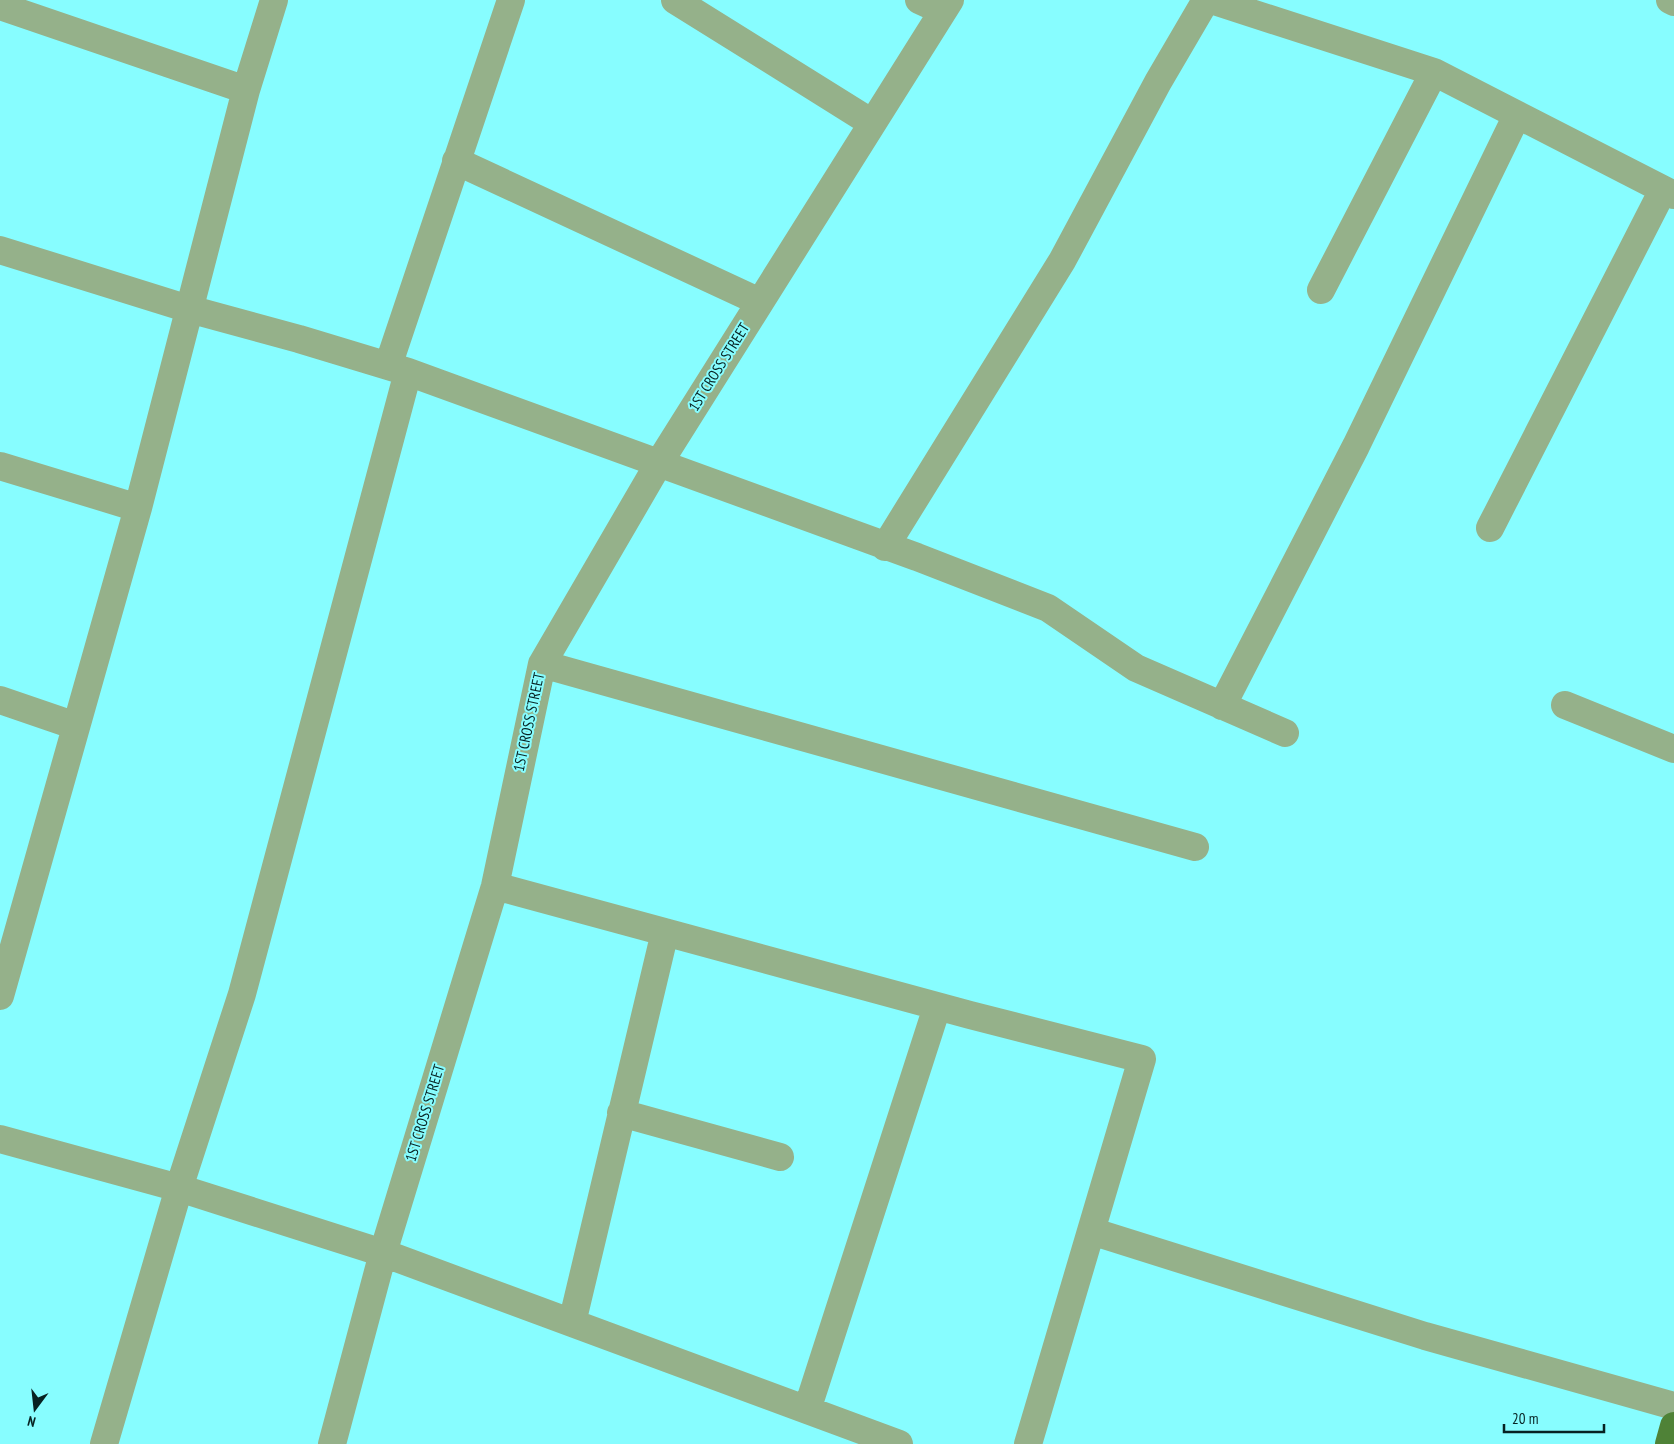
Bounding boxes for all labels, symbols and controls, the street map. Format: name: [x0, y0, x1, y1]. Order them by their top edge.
street label: 1ST CROSS STREET: [684, 319, 753, 414]
street label: 1ST CROSS STREET: [509, 671, 548, 773]
street label: 1ST CROSS STREET: [401, 1062, 448, 1164]
north arrow: [10, 1384, 60, 1434]
scale bar: [1504, 1402, 1604, 1434]
text: 20 m: [1512, 1409, 1538, 1428]
text: N: [26, 1412, 38, 1431]

